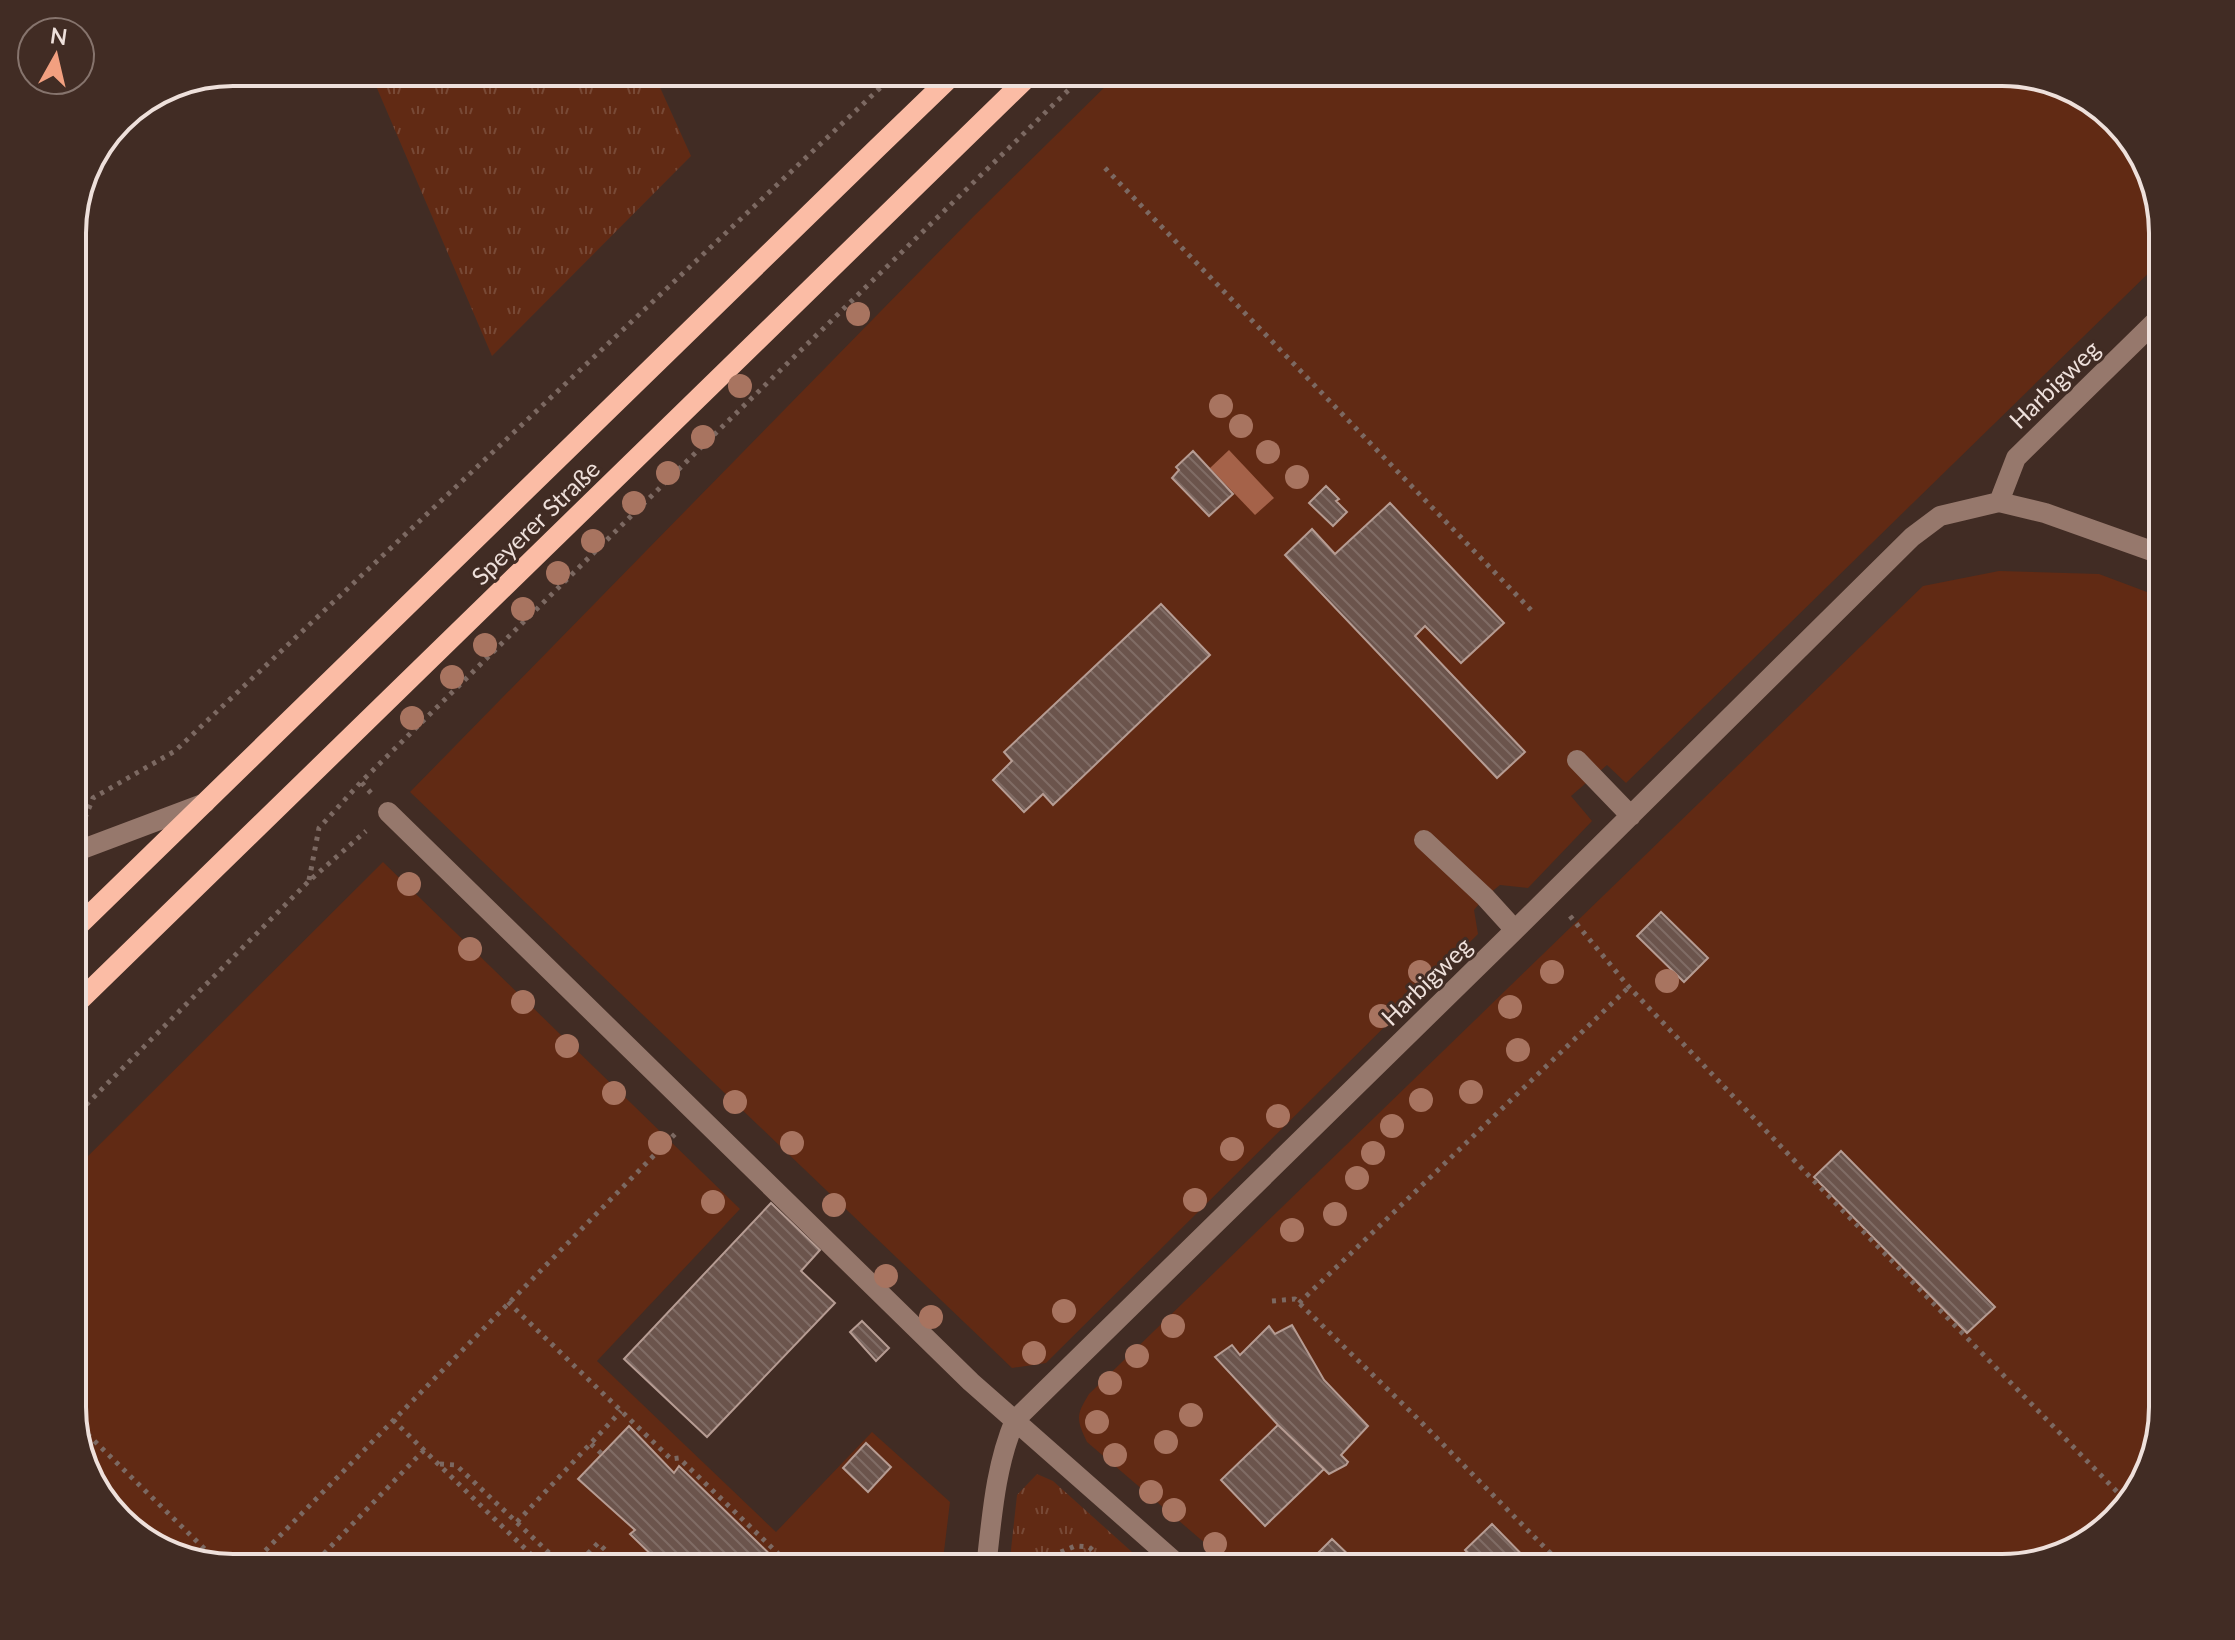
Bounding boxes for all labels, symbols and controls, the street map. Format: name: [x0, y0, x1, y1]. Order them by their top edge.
north arrow: [16, 16, 96, 96]
text: N: [49, 21, 69, 50]
street label: Harbigweg: [2003, 334, 2105, 434]
street label: Speyerer Straße: [465, 454, 605, 590]
street label: Harbigweg: [1375, 931, 1477, 1031]

